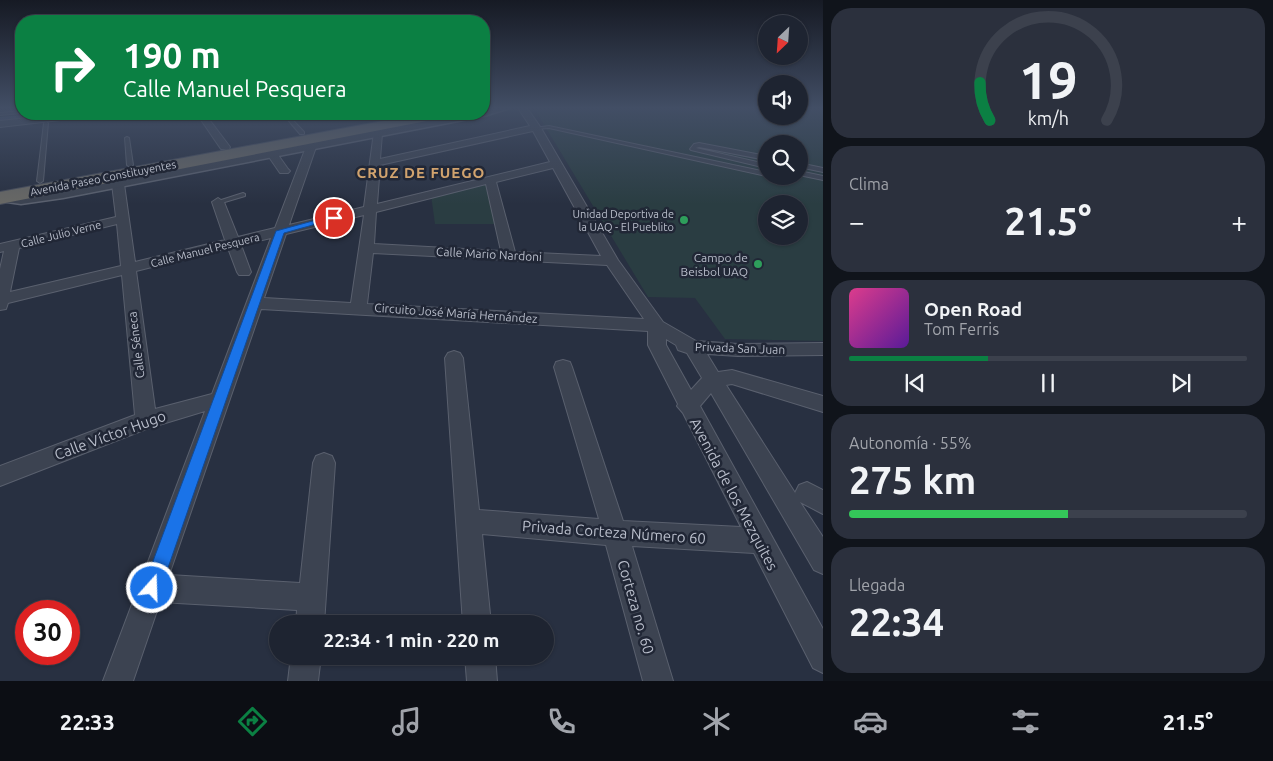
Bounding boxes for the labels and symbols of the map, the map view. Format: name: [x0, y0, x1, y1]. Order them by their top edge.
north arrow: [758, 15, 808, 65]
street label: Avenida Paseo Constituyentes: [29, 158, 177, 198]
district label: CRUZ DE FUEGO: [357, 164, 485, 181]
pin: [313, 197, 355, 239]
place label: Unidad Deportiva de la UAQ - El Pueblito: [573, 208, 674, 233]
marker: Unidad Deportiva de la UAQ - El Pueblito: [678, 214, 690, 226]
street label: Calle Julio Verne: [20, 218, 102, 250]
street label: Calle Manuel Pesquera: [149, 231, 261, 269]
street label: Calle Mario Nardoni: [436, 245, 542, 263]
place label: Campo de Beisbol UAQ: [681, 251, 748, 278]
marker: Campo de Beisbol UAQ: [752, 258, 764, 270]
street label: Circuito José María Hernández: [374, 301, 539, 325]
street label: Calle Séneca: [125, 311, 147, 379]
street label: Privada San Juan: [695, 340, 785, 356]
street label: Calle Víctor Hugo: [52, 407, 168, 463]
street label: Avenida de los Mezquites: [687, 415, 781, 573]
street label: Privada Corteza Número 60: [521, 517, 707, 547]
street label: Corteza no. 60: [614, 558, 658, 656]
position arrow: [125, 561, 177, 613]
speed limit sign: 30: [15, 600, 80, 665]

